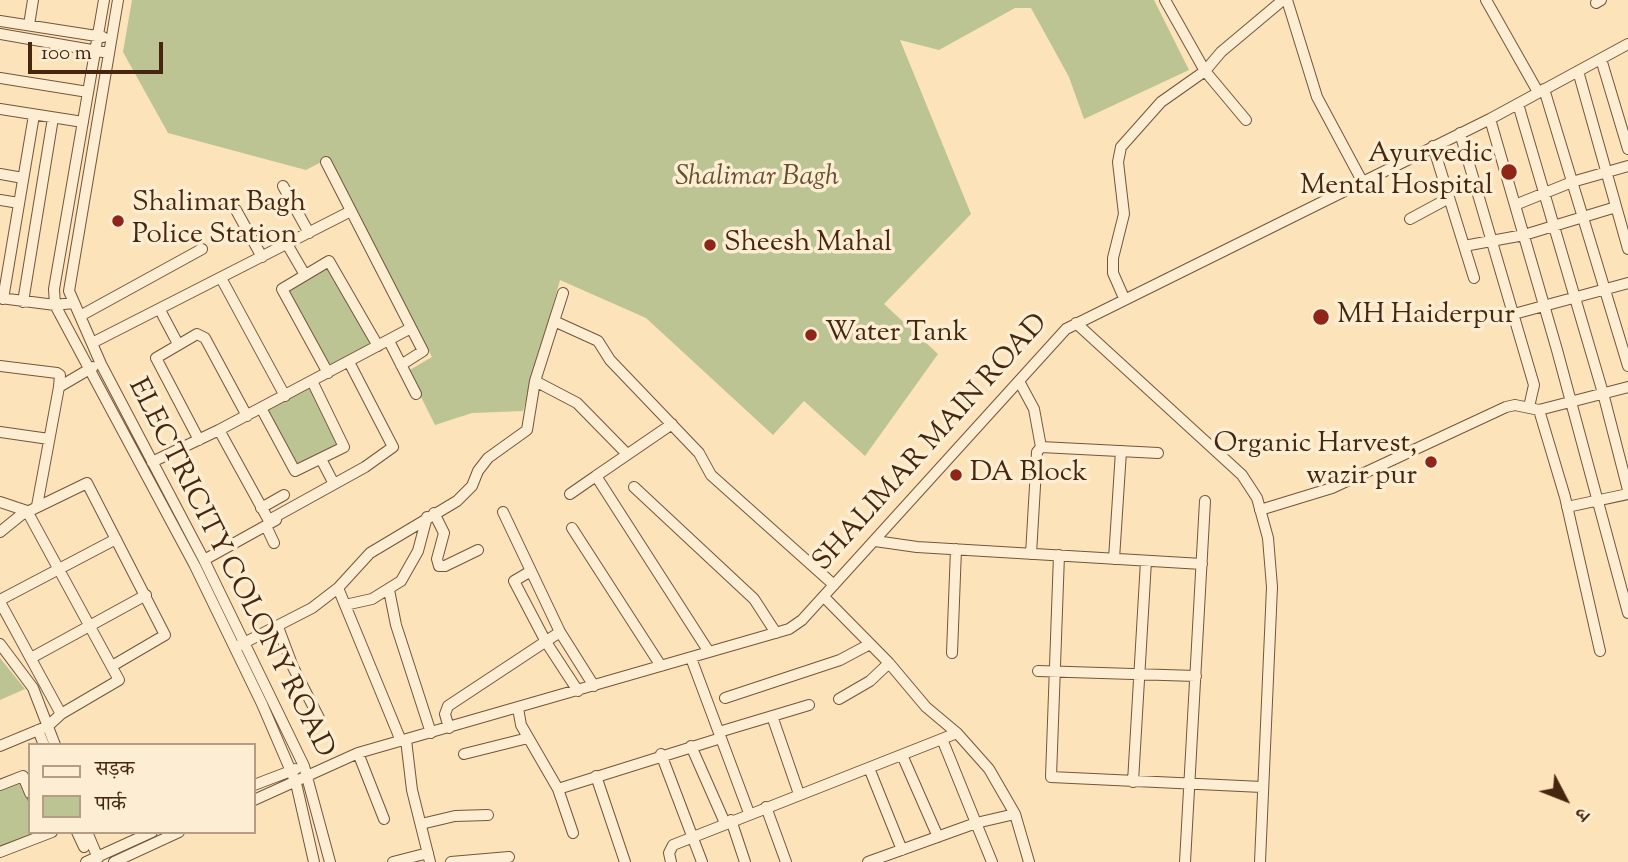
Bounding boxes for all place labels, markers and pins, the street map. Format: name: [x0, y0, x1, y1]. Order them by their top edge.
place label: Ayurvedic Mental Hospital: [1300, 139, 1493, 205]
marker: Ayurvedic Mental Hospital: [1499, 162, 1519, 182]
place label: Shalimar Bagh Police Station: [132, 188, 306, 254]
marker: Shalimar Bagh Police Station: [110, 213, 126, 229]
place label: Sheesh Mahal: [724, 228, 892, 262]
marker: Sheesh Mahal: [702, 237, 718, 253]
place label: MH Haiderpur: [1337, 300, 1515, 334]
marker: MH Haiderpur: [1311, 307, 1331, 327]
place label: Water Tank: [825, 318, 968, 352]
marker: Water Tank: [803, 327, 819, 343]
place label: Organic Harvest, wazir pur: [1213, 429, 1417, 495]
marker: Organic Harvest, wazir pur: [1423, 454, 1439, 470]
place label: DA Block: [970, 458, 1088, 492]
marker: DA Block: [948, 467, 964, 483]

